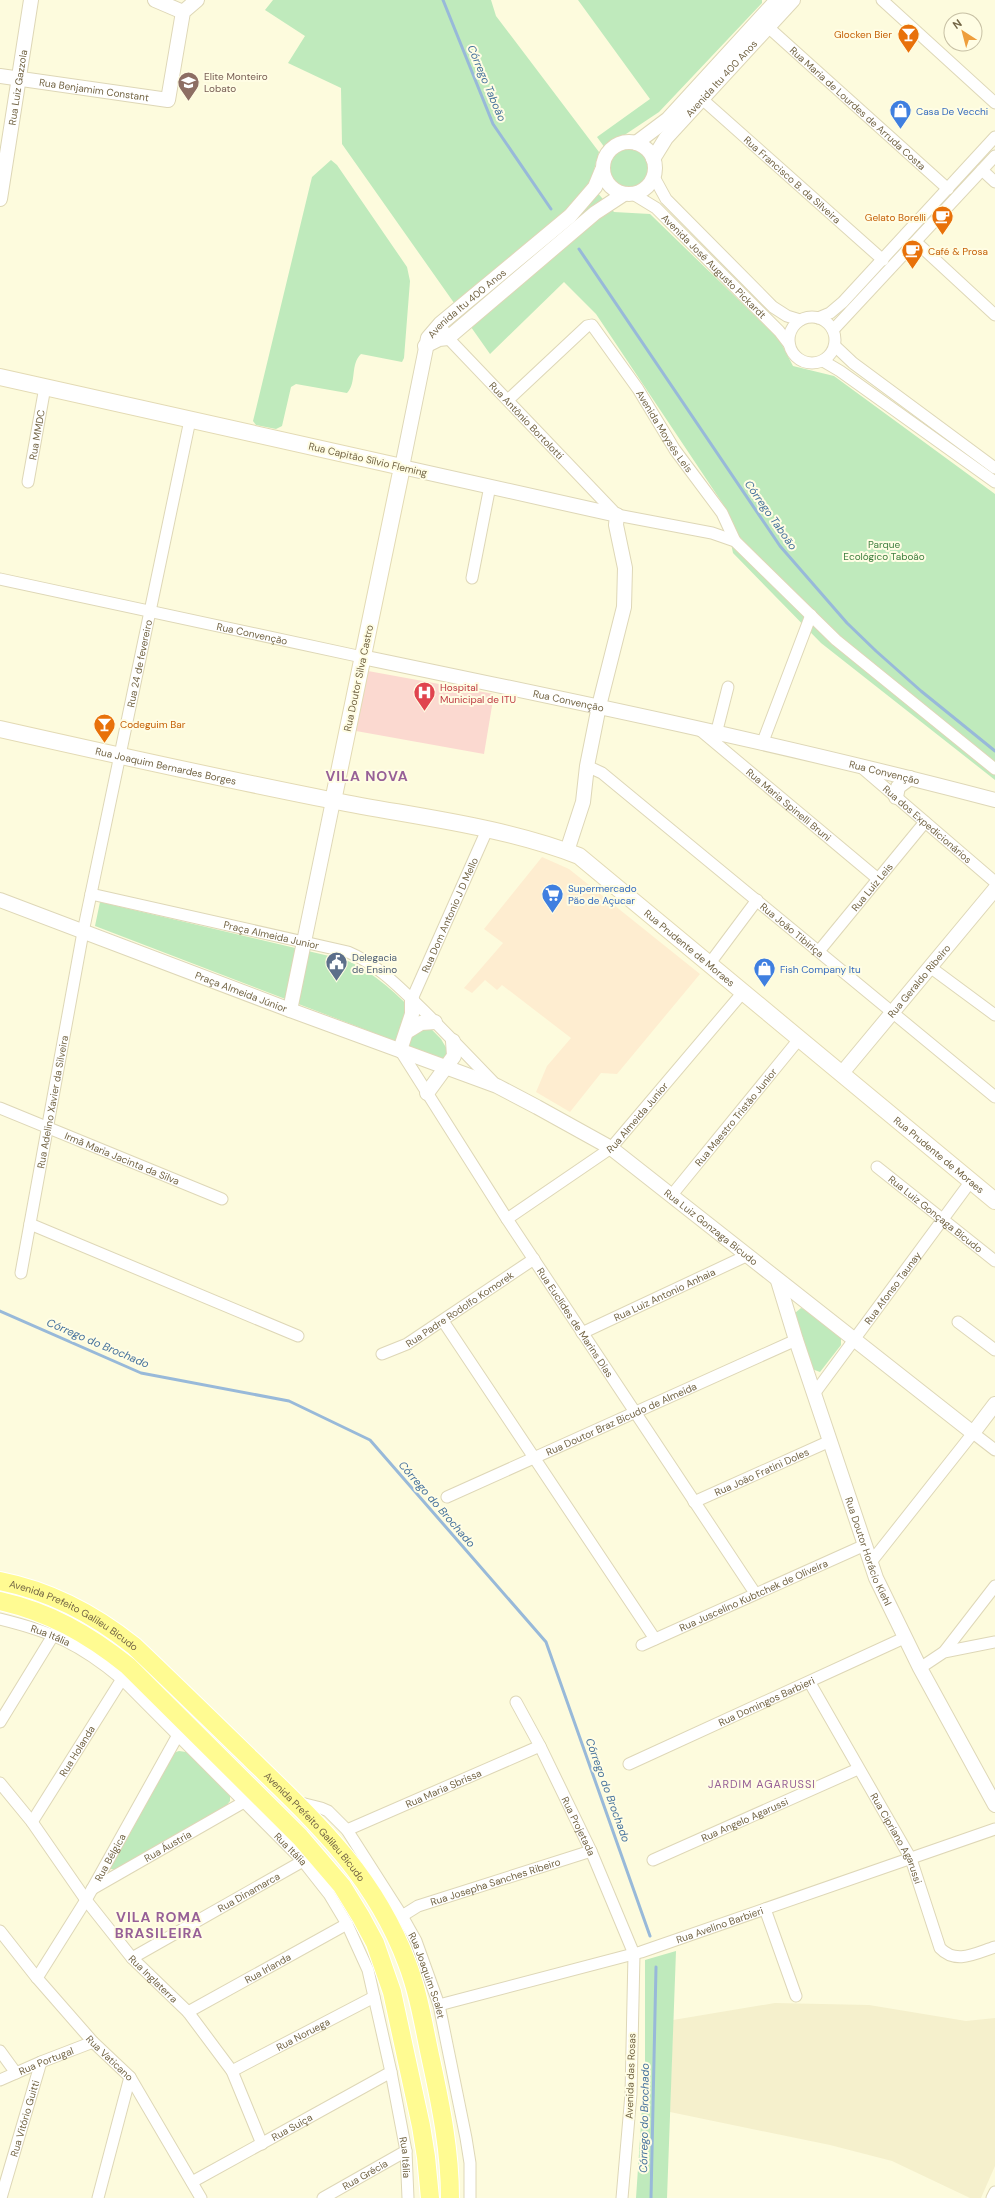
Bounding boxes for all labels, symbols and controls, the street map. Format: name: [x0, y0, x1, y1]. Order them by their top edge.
north arrow: [943, 12, 983, 52]
text: N: [950, 16, 964, 32]
bar icon: Glocken Bier: [895, 21, 921, 54]
place label: Glocken Bier: [834, 28, 892, 41]
street label: Avenida Itu 400 Anos: [683, 37, 760, 120]
water label: Córrego Taboão: [465, 43, 510, 124]
street label: Rua Maria de Lourdes de Arruda Costa: [787, 44, 928, 173]
street label: Rua Luiz Gazzola: [6, 49, 30, 126]
school or university icon: Elite Monteiro Lobato: [175, 69, 201, 102]
place label: Elite Monteiro Lobato: [204, 70, 268, 95]
street label: Rua Benjamim Constant: [38, 76, 150, 104]
shop icon: Casa De Vecchi: [887, 98, 913, 131]
place label: Casa De Vecchi: [916, 105, 988, 118]
street label: Rua Francisco B. da Silveira: [741, 133, 843, 226]
cafe icon: Gelato Borelli: [929, 204, 955, 237]
street label: Avenida José Augusto Pickardt: [659, 211, 769, 321]
place label: Gelato Borelli: [865, 211, 926, 224]
cafe icon: Café & Prosa: [899, 238, 925, 271]
place label: Café & Prosa: [928, 245, 988, 258]
street label: Avenida Itu 400 Anos: [425, 266, 509, 341]
street label: Rua Antônio Bortolotti: [486, 379, 566, 462]
street label: Avenida Moysés Leis: [633, 388, 695, 475]
street label: Rua MMDC: [26, 409, 48, 461]
street label: Rua Capitão Sílvio Fleming: [307, 439, 429, 480]
water label: Córrego Taboão: [742, 478, 800, 553]
park label: Parque Ecológico Taboão: [843, 538, 925, 563]
street label: Rua 24 de fevereiro: [124, 618, 155, 709]
street label: Rua Convenção: [215, 620, 289, 648]
street label: Rua Doutor Silva Castro: [341, 624, 376, 733]
hospital icon: Hospital Municipal de ITU: [412, 680, 438, 713]
place label: Hospital Municipal de ITU: [440, 681, 516, 706]
street label: Rua Convenção: [532, 687, 605, 715]
bar icon: Codeguim Bar: [91, 711, 117, 744]
place label: Codeguim Bar: [120, 718, 186, 731]
street label: Rua Joaquim Bernardes Borges: [94, 745, 237, 788]
street label: Rua Convenção: [848, 758, 921, 787]
street label: Rua Maria Spinelli Bruni: [743, 766, 834, 844]
district label: VILA NOVA: [325, 767, 409, 785]
street label: Rua dos Expedicionários: [880, 783, 974, 866]
street label: Rua Dom Antonio J D Mello: [419, 855, 481, 975]
street label: Rua Luiz Leis: [848, 860, 896, 914]
supermarket icon: Supermercado Pão de Açucar: [540, 881, 566, 914]
place label: Supermercado Pão de Açucar: [568, 882, 637, 907]
street label: Rua João Tibiriça: [757, 900, 826, 960]
street label: Rua Prudente de Moraes: [641, 907, 737, 990]
street label: Praça Almeida Junior: [222, 918, 321, 952]
street label: Rua Geraldo Ribeiro: [885, 942, 953, 1020]
public building icon: Delegacia de Ensino: [323, 950, 349, 983]
place label: Delegacia de Ensino: [352, 951, 397, 976]
shop icon: Fish Company Itu: [751, 956, 777, 989]
place label: Fish Company Itu: [780, 963, 861, 976]
street label: Praça Almeida Júnior: [193, 969, 289, 1015]
street label: Rua Adelino Xavier da Silveira: [34, 1034, 71, 1170]
street label: Rua Maestro Tristão Junior: [692, 1065, 780, 1169]
street label: Rua Almeida Junior: [604, 1079, 671, 1156]
street label: Rua Prudente de Moraes: [891, 1114, 987, 1196]
street label: Irmã Maria Jacinta da Silva: [63, 1129, 181, 1188]
street label: Rua Luiz Gonçaga Bicudo: [886, 1173, 985, 1256]
street label: Rua Luiz Gonzaga Bicudo: [661, 1186, 760, 1268]
street label: Rua Afonso Taunay: [862, 1249, 924, 1327]
street label: Rua Euclídes de Marins Dias: [534, 1265, 616, 1380]
street label: Rua Luiz Antonio Anhaia: [612, 1265, 718, 1324]
street label: Rua Padre Rodolfo Komorek: [403, 1268, 516, 1350]
water label: Córrego do Brochado: [45, 1315, 152, 1371]
street label: Rua Doutor Braz Bicudo de Almeida: [544, 1380, 699, 1459]
street label: Rua João Fratini Doles: [712, 1445, 811, 1499]
water label: Córrego do Brochado: [396, 1458, 479, 1550]
street label: Rua Doutor Horácio Kiehl: [842, 1495, 894, 1608]
street label: Rua Juscelino Kubtchek de Oliveira: [677, 1557, 830, 1635]
street label: Avenida Prefeito Galileu Bicudo: [8, 1577, 141, 1654]
street label: Rua Itália: [29, 1622, 72, 1649]
street label: Rua Domingos Barbieri: [716, 1674, 817, 1729]
street label: Rua Holanda: [56, 1723, 98, 1779]
water label: Córrego do Brochado: [583, 1736, 634, 1844]
street label: Rua Maria Sbrissa: [403, 1766, 483, 1811]
street label: Avenida Prefeito Galileu Bicudo: [261, 1769, 368, 1884]
district label: JARDIM AGARUSSI: [708, 1777, 816, 1791]
street label: Rua Cipriano Agarussi: [867, 1791, 925, 1886]
street label: Rua Projetada: [559, 1794, 598, 1858]
street label: Rua Angelo Agarussi: [699, 1795, 790, 1845]
street label: Rua Áustria: [142, 1828, 194, 1865]
street label: Rua Itália: [271, 1830, 310, 1868]
street label: Rua Bélgica: [92, 1831, 129, 1884]
street label: Rua Josepha Sanches Ribeiro: [429, 1855, 562, 1909]
street label: Rua Dinamarca: [215, 1870, 282, 1915]
street label: Rua Avelino Barbieri: [674, 1904, 765, 1946]
district label: VILA ROMA BRASILEIRA: [115, 1908, 203, 1942]
street label: Rua Joaquim Scalet: [405, 1930, 448, 2020]
street label: Rua Irlanda: [242, 1950, 293, 1986]
street label: Rua Inglaterra: [126, 1952, 180, 2006]
street label: Rua Noruega: [274, 2015, 332, 2054]
street label: Rua Vaticano: [83, 2033, 136, 2084]
street label: Avenida das Rosas: [623, 2033, 638, 2119]
street label: Rua Portugal: [17, 2044, 75, 2078]
water label: Córrego do Brochado: [636, 2062, 652, 2173]
street label: Rua Vitório Guitti: [7, 2079, 42, 2158]
street label: Rua Suiça: [269, 2111, 315, 2144]
street label: Rua Itália: [396, 2136, 413, 2178]
street label: Rua Grécia: [340, 2157, 390, 2193]

